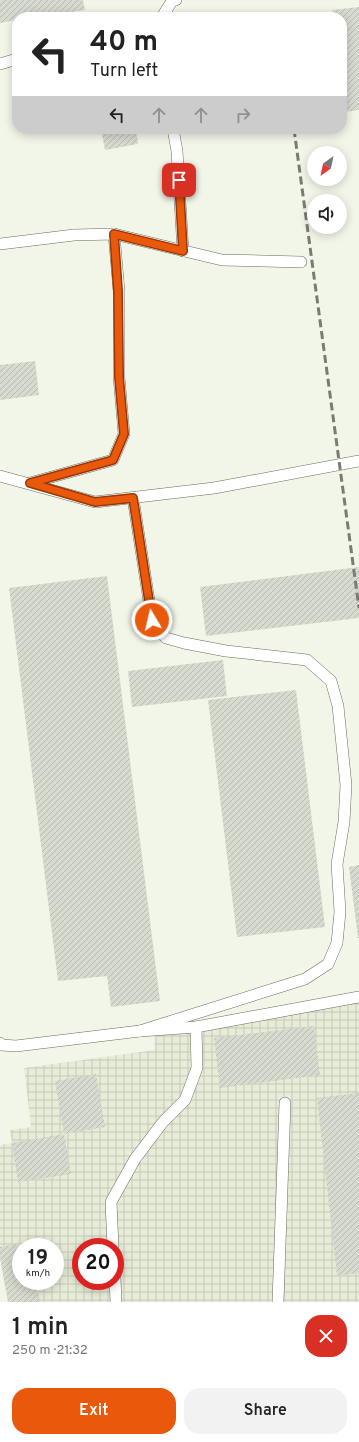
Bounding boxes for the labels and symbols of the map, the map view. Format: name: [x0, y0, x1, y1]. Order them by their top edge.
north arrow: [307, 146, 347, 186]
pin: [162, 163, 196, 197]
position arrow: [131, 599, 173, 641]
speed limit sign: 20: [72, 1238, 124, 1290]

